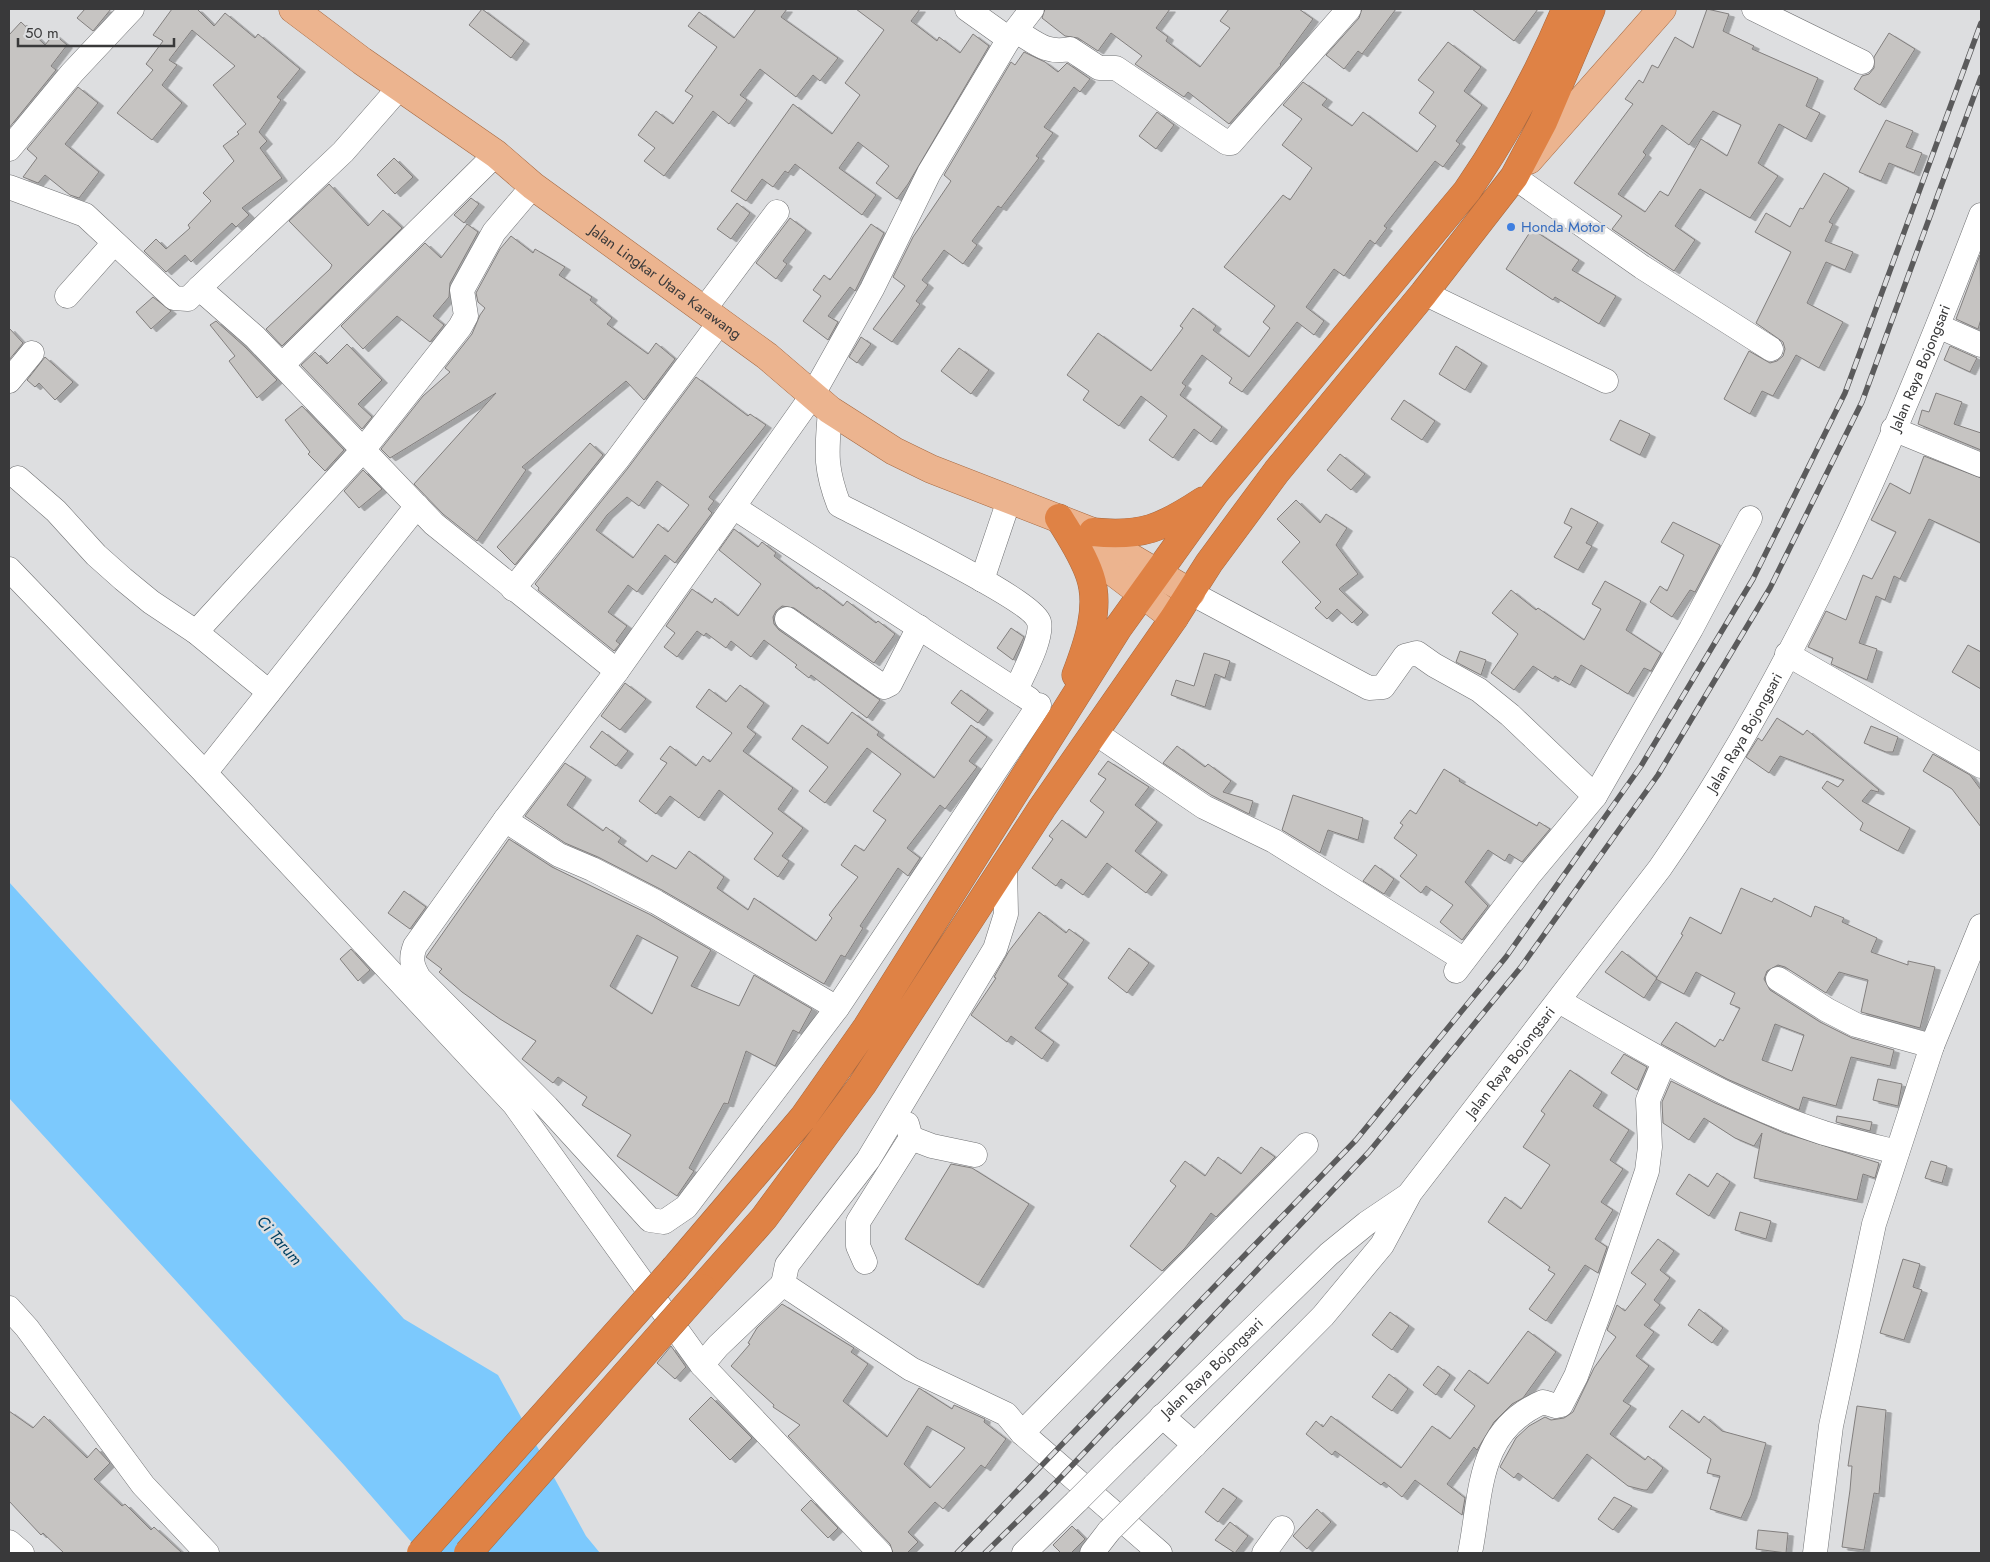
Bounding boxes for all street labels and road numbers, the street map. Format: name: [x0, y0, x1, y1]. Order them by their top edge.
street label: Jalan Lingkar Utara Karawang: [583, 218, 746, 345]
street label: Jalan Raya Bojongsari: [1884, 301, 1956, 436]
street label: Jalan Raya Bojongsari: [1700, 669, 1788, 798]
street label: Jalan Raya Bojongsari: [1459, 1002, 1560, 1124]
street label: Jalan Raya Bojongsari: [1155, 1313, 1268, 1424]

